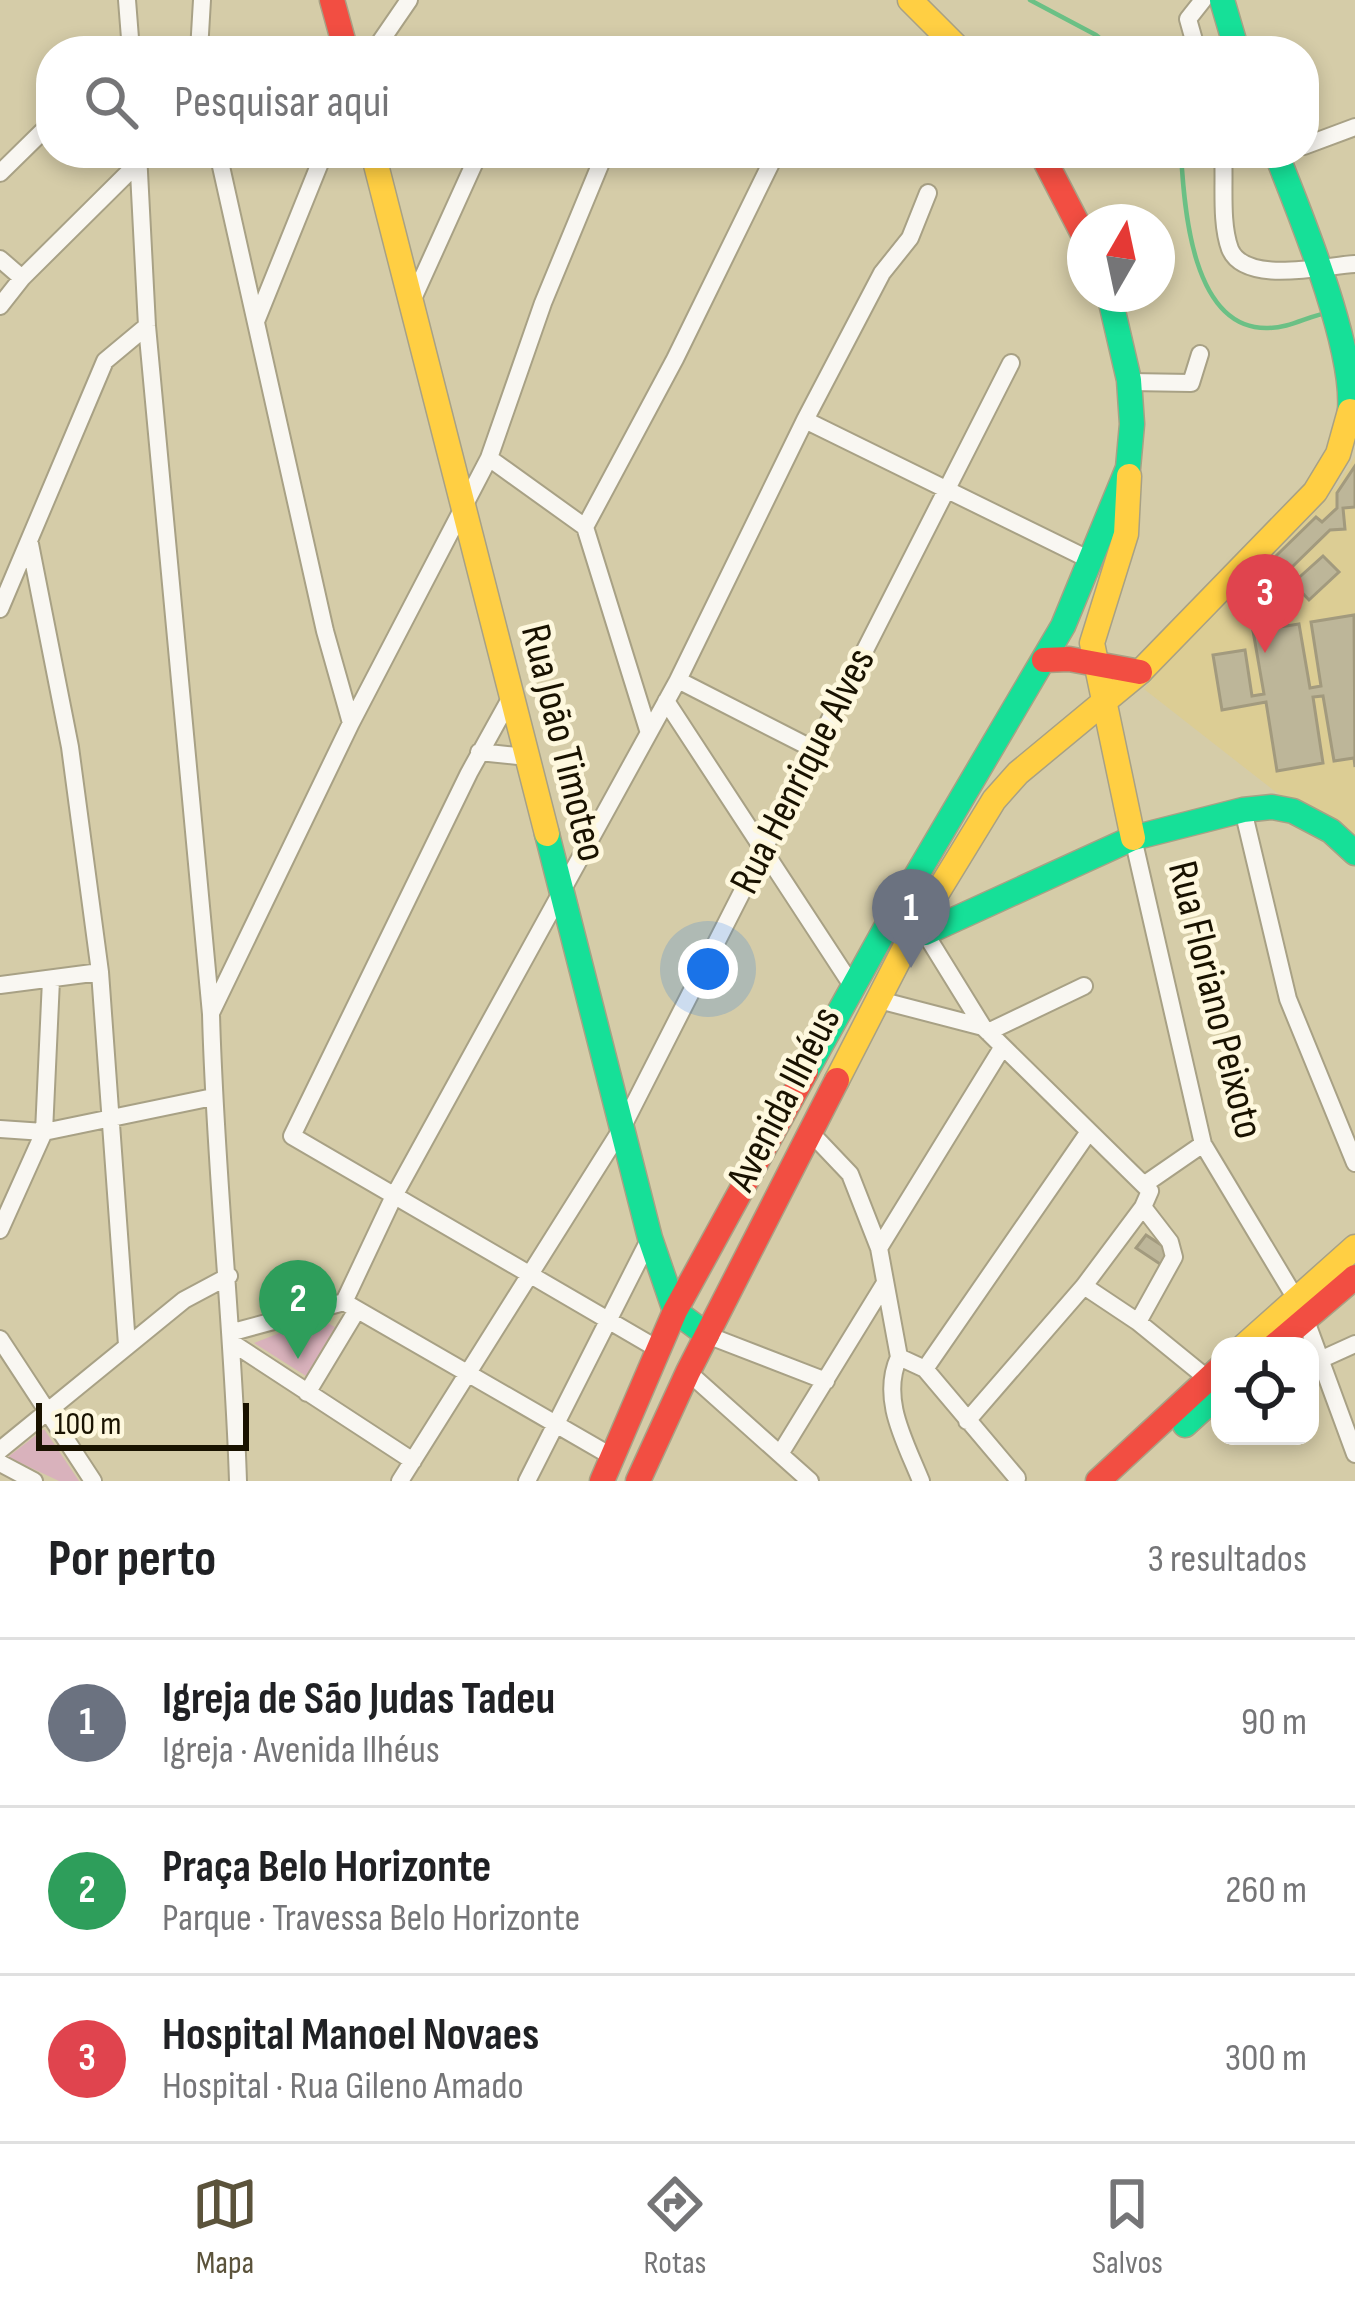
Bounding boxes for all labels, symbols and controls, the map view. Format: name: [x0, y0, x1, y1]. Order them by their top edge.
search box: [36, 36, 1319, 168]
icon: search: [78, 69, 144, 135]
text: Pesquisar aqui: [174, 75, 390, 130]
north arrow: [1067, 204, 1175, 312]
pin: 3: [1226, 554, 1304, 653]
street label: Rua João Timoteo: [509, 619, 617, 867]
street label: Rua Henrique Alves: [719, 640, 887, 902]
street label: Rua Floriano Peixoto: [1156, 856, 1274, 1144]
pin: 1: [872, 869, 950, 968]
your location: [678, 939, 738, 999]
street label: Avenida Ilhéus: [715, 998, 852, 1201]
pin: 2: [259, 1260, 337, 1359]
map controls: [1211, 1337, 1319, 1445]
button: locate: [1211, 1337, 1319, 1445]
scale bar: [36, 1397, 249, 1450]
text: 100 m: [54, 1404, 121, 1444]
text: Por perto: [48, 1529, 216, 1590]
text: 3 resultados: [1147, 1536, 1307, 1583]
text: Igreja de São Judas Tadeu: [162, 1672, 555, 1727]
text: 1: [79, 1699, 95, 1746]
text: 90 m: [1241, 1699, 1307, 1746]
text: Igreja · Avenida Ilhéus: [162, 1727, 440, 1774]
text: Praça Belo Horizonte: [162, 1840, 491, 1895]
text: 2: [78, 1867, 96, 1914]
text: 260 m: [1225, 1867, 1307, 1914]
text: Parque · Travessa Belo Horizonte: [162, 1895, 580, 1942]
text: Hospital Manoel Novaes: [162, 2008, 539, 2063]
text: 3: [78, 2035, 96, 2082]
text: 300 m: [1225, 2035, 1307, 2082]
text: Hospital · Rua Gileno Amado: [162, 2063, 524, 2110]
tab: Mapa: [192, 2171, 258, 2283]
tab: Rotas: [642, 2171, 708, 2283]
tab: Salvos: [1092, 2171, 1163, 2283]

